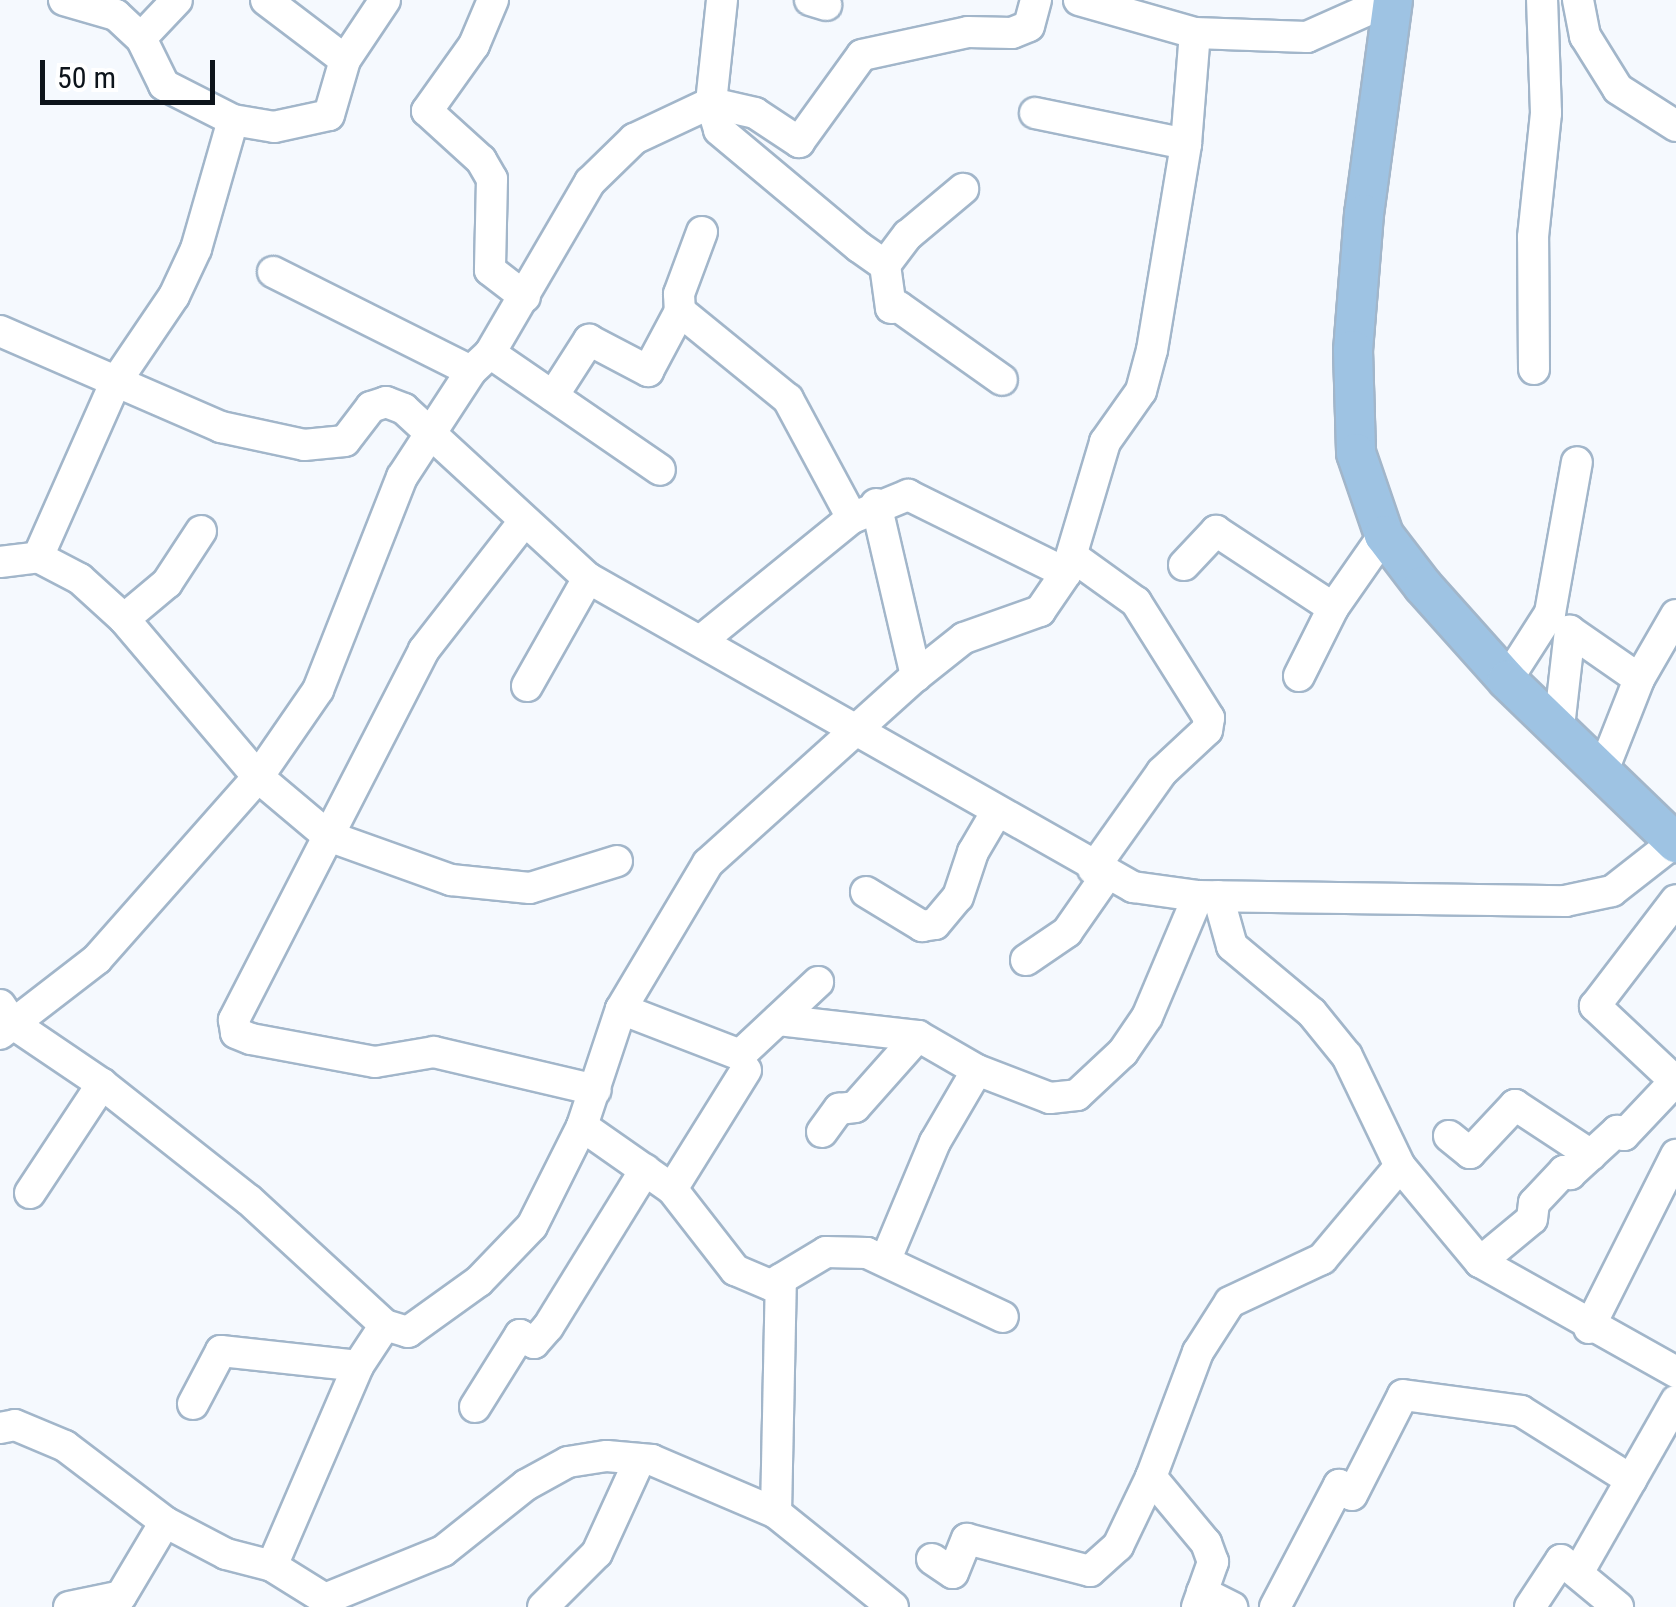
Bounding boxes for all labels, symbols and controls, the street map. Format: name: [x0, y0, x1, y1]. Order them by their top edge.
scale bar: [45, 40, 220, 102]
text: 50 m: [57, 60, 116, 95]

